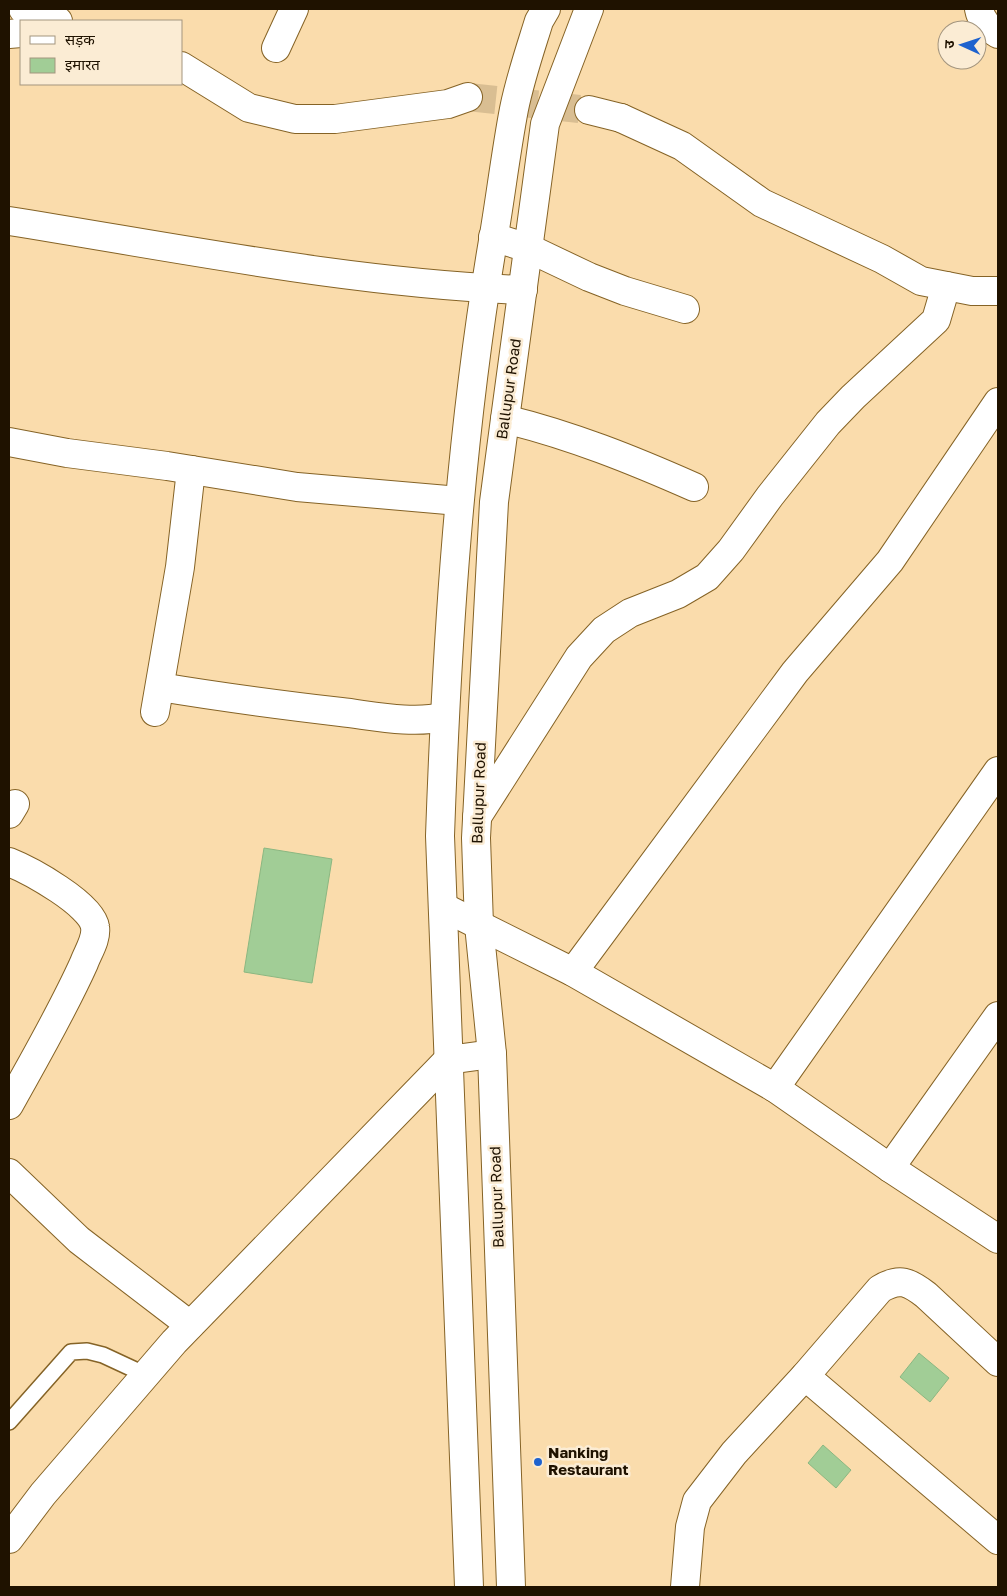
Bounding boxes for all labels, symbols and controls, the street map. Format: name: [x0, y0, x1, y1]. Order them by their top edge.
legend: [20, 20, 182, 85]
north arrow: [937, 20, 987, 70]
text: सड़क: [65, 30, 95, 48]
text: उ: [940, 39, 957, 49]
text: इमारत: [65, 55, 100, 73]
street label: Ballupur Road: [492, 337, 524, 441]
street label: Ballupur Road: [467, 742, 489, 844]
street label: Ballupur Road: [485, 1146, 507, 1248]
place label: Nanking Restaurant: [548, 1443, 628, 1478]
marker: Nanking Restaurant: [532, 1456, 544, 1468]

